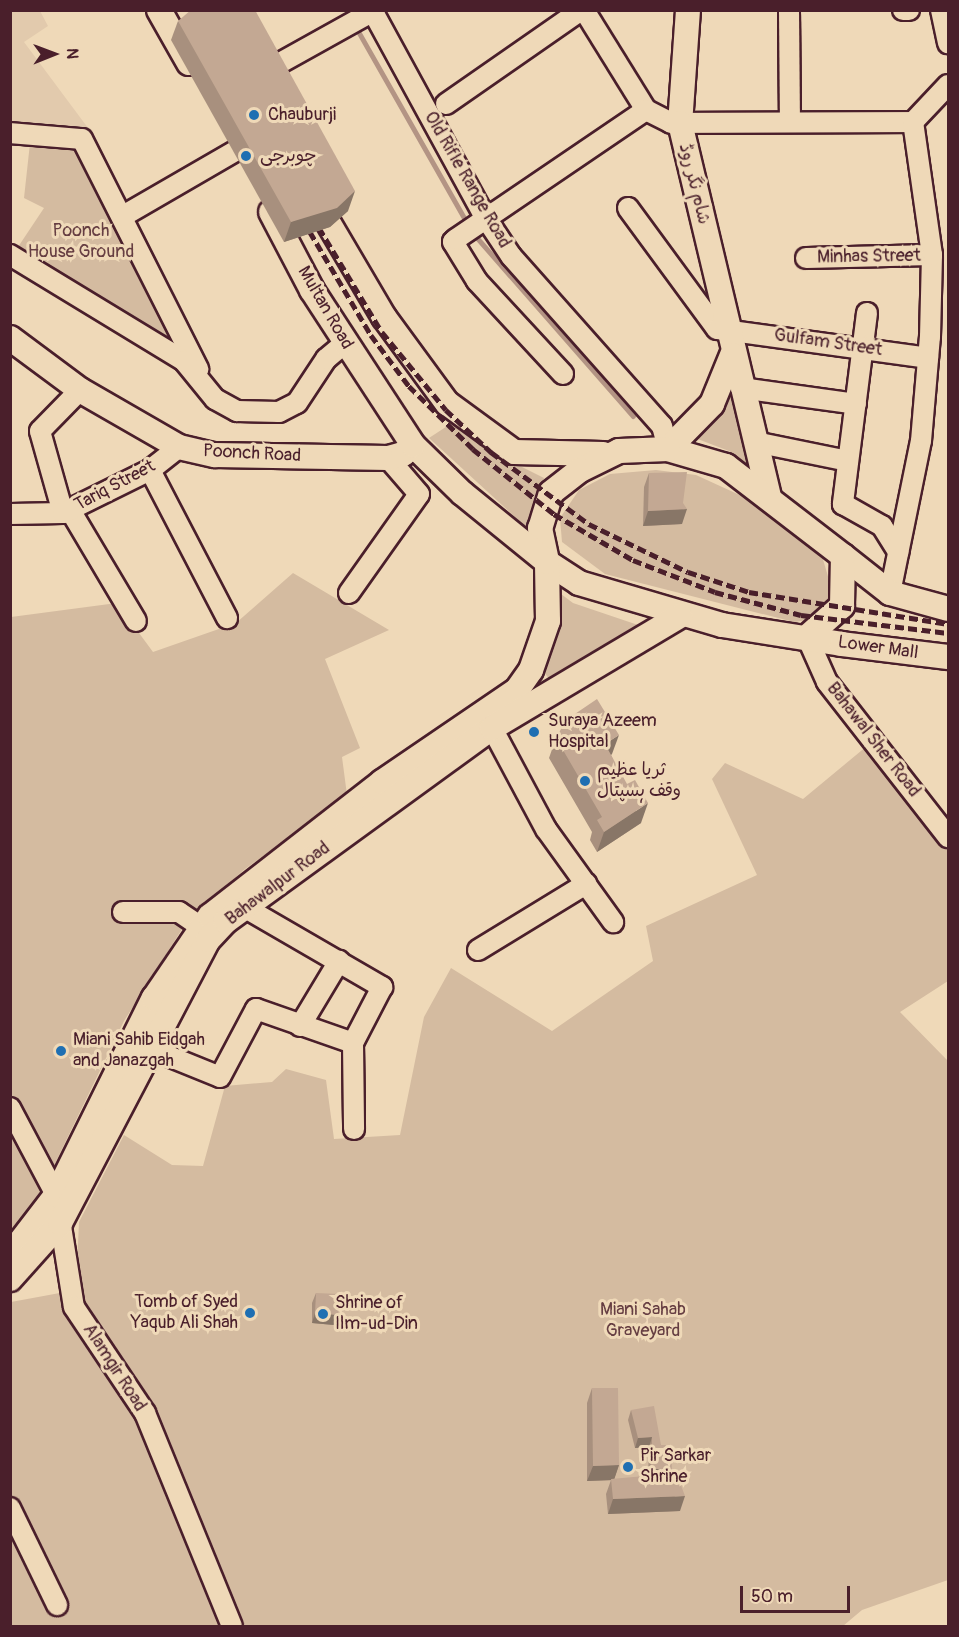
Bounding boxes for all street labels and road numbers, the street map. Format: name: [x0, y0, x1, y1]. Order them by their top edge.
street label: Old Rifle Range Road: [419, 108, 515, 252]
street label: شام نگر روڈ: [674, 141, 714, 227]
street label: Minhas Street: [817, 245, 921, 269]
street label: Multan Road: [292, 262, 358, 354]
street label: Gulfam Street: [773, 325, 883, 361]
street label: Poonch Road: [202, 441, 302, 467]
street label: Tariq Street: [71, 456, 159, 516]
street label: Lower Mall: [836, 632, 920, 664]
street label: Bahawal Sher Road: [822, 678, 924, 802]
street label: Bahawalpur Road: [221, 838, 335, 930]
street label: Alamgir Road: [78, 1320, 150, 1416]

